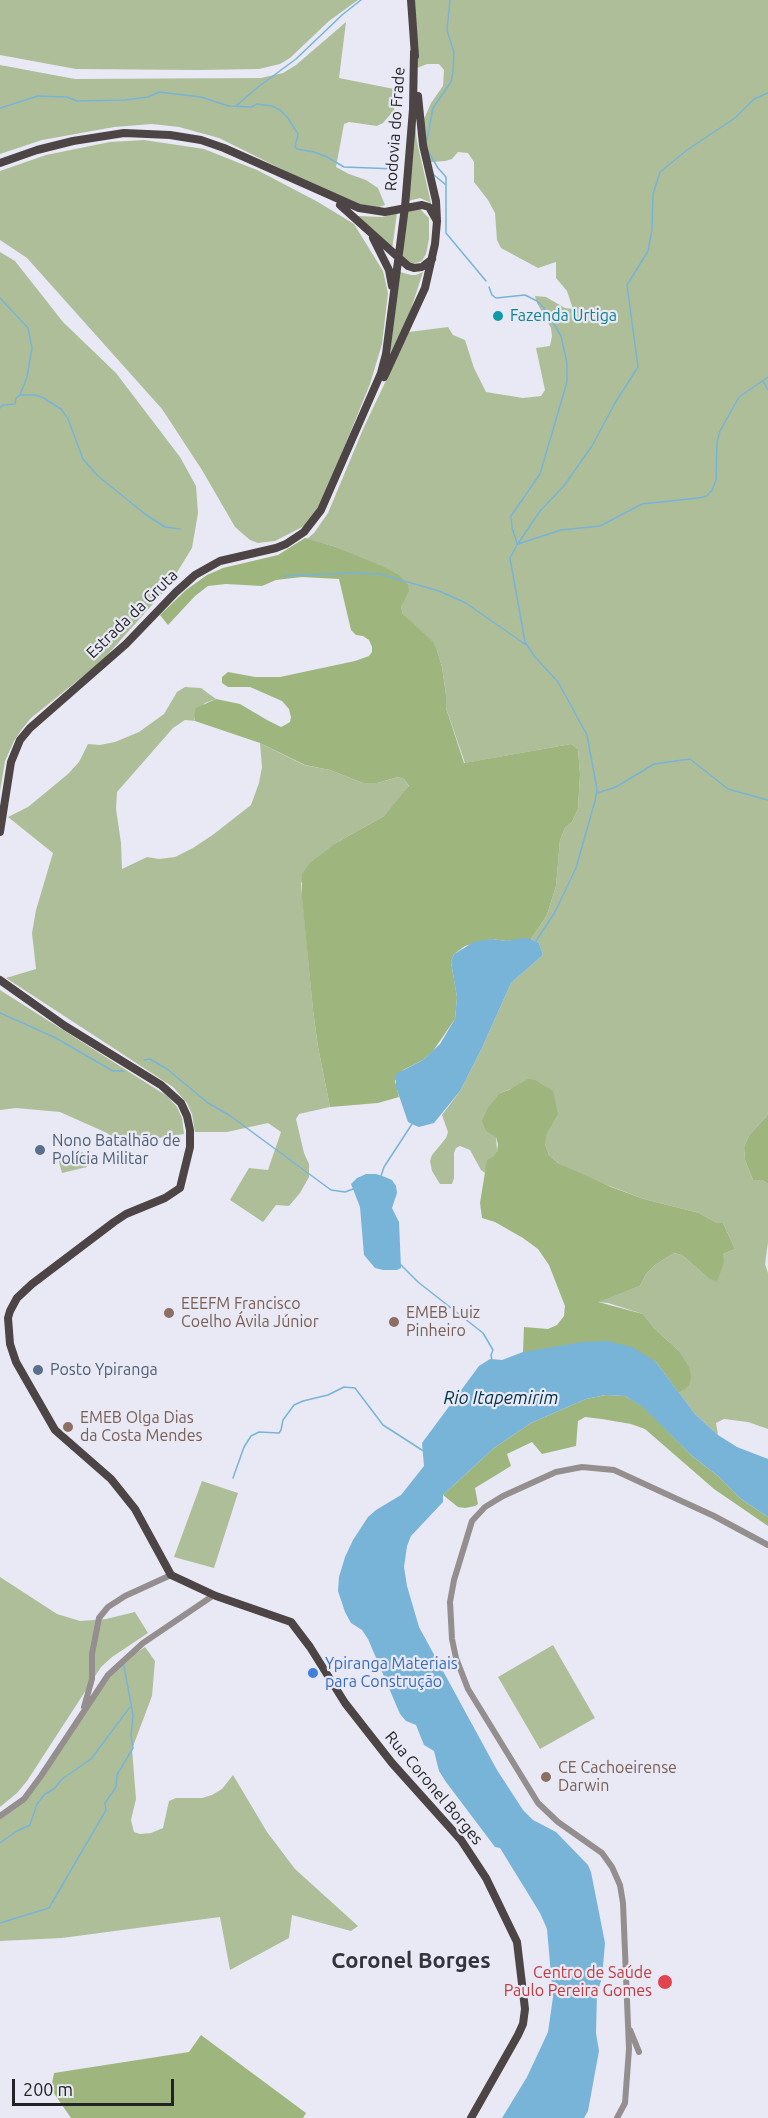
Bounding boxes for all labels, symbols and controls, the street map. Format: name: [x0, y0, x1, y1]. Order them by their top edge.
street label: Rodovia do Frade: [381, 66, 409, 192]
place label: Fazenda Urtiga: [510, 306, 617, 326]
marker: Fazenda Urtiga: [491, 309, 505, 323]
street label: Estrada da Gruta: [82, 566, 182, 662]
place label: Nono Batalhão de Polícia Militar: [52, 1131, 181, 1169]
marker: Nono Batalhão de Polícia Militar: [33, 1143, 47, 1157]
place label: EEEFM Francisco Coelho Ávila Júnior: [181, 1294, 319, 1332]
place label: EMEB Luiz Pinheiro: [406, 1303, 480, 1341]
marker: EEEFM Francisco Coelho Ávila Júnior: [162, 1306, 176, 1320]
marker: EMEB Luiz Pinheiro: [387, 1315, 401, 1329]
place label: Posto Ypiranga: [50, 1360, 158, 1380]
marker: Posto Ypiranga: [31, 1363, 45, 1377]
water label: Rio Itapemirim: [443, 1387, 559, 1409]
place label: EMEB Olga Dias da Costa Mendes: [80, 1408, 202, 1446]
marker: EMEB Olga Dias da Costa Mendes: [61, 1420, 75, 1434]
place label: Ypiranga Materiais para Construção: [325, 1654, 458, 1692]
marker: Ypiranga Materiais para Construção: [306, 1666, 320, 1680]
street label: Rua Coronel Borges: [381, 1727, 487, 1849]
place label: CE Cachoeirense Darwin: [558, 1758, 677, 1796]
marker: CE Cachoeirense Darwin: [539, 1770, 553, 1784]
district label: Coronel Borges: [331, 1948, 491, 1974]
place label: Centro de Saúde Paulo Pereira Gomes: [504, 1963, 652, 2001]
marker: Centro de Saúde Paulo Pereira Gomes: [656, 1973, 674, 1991]
scale bar: [15, 2067, 177, 2105]
text: 200 m: [23, 2079, 73, 2099]

